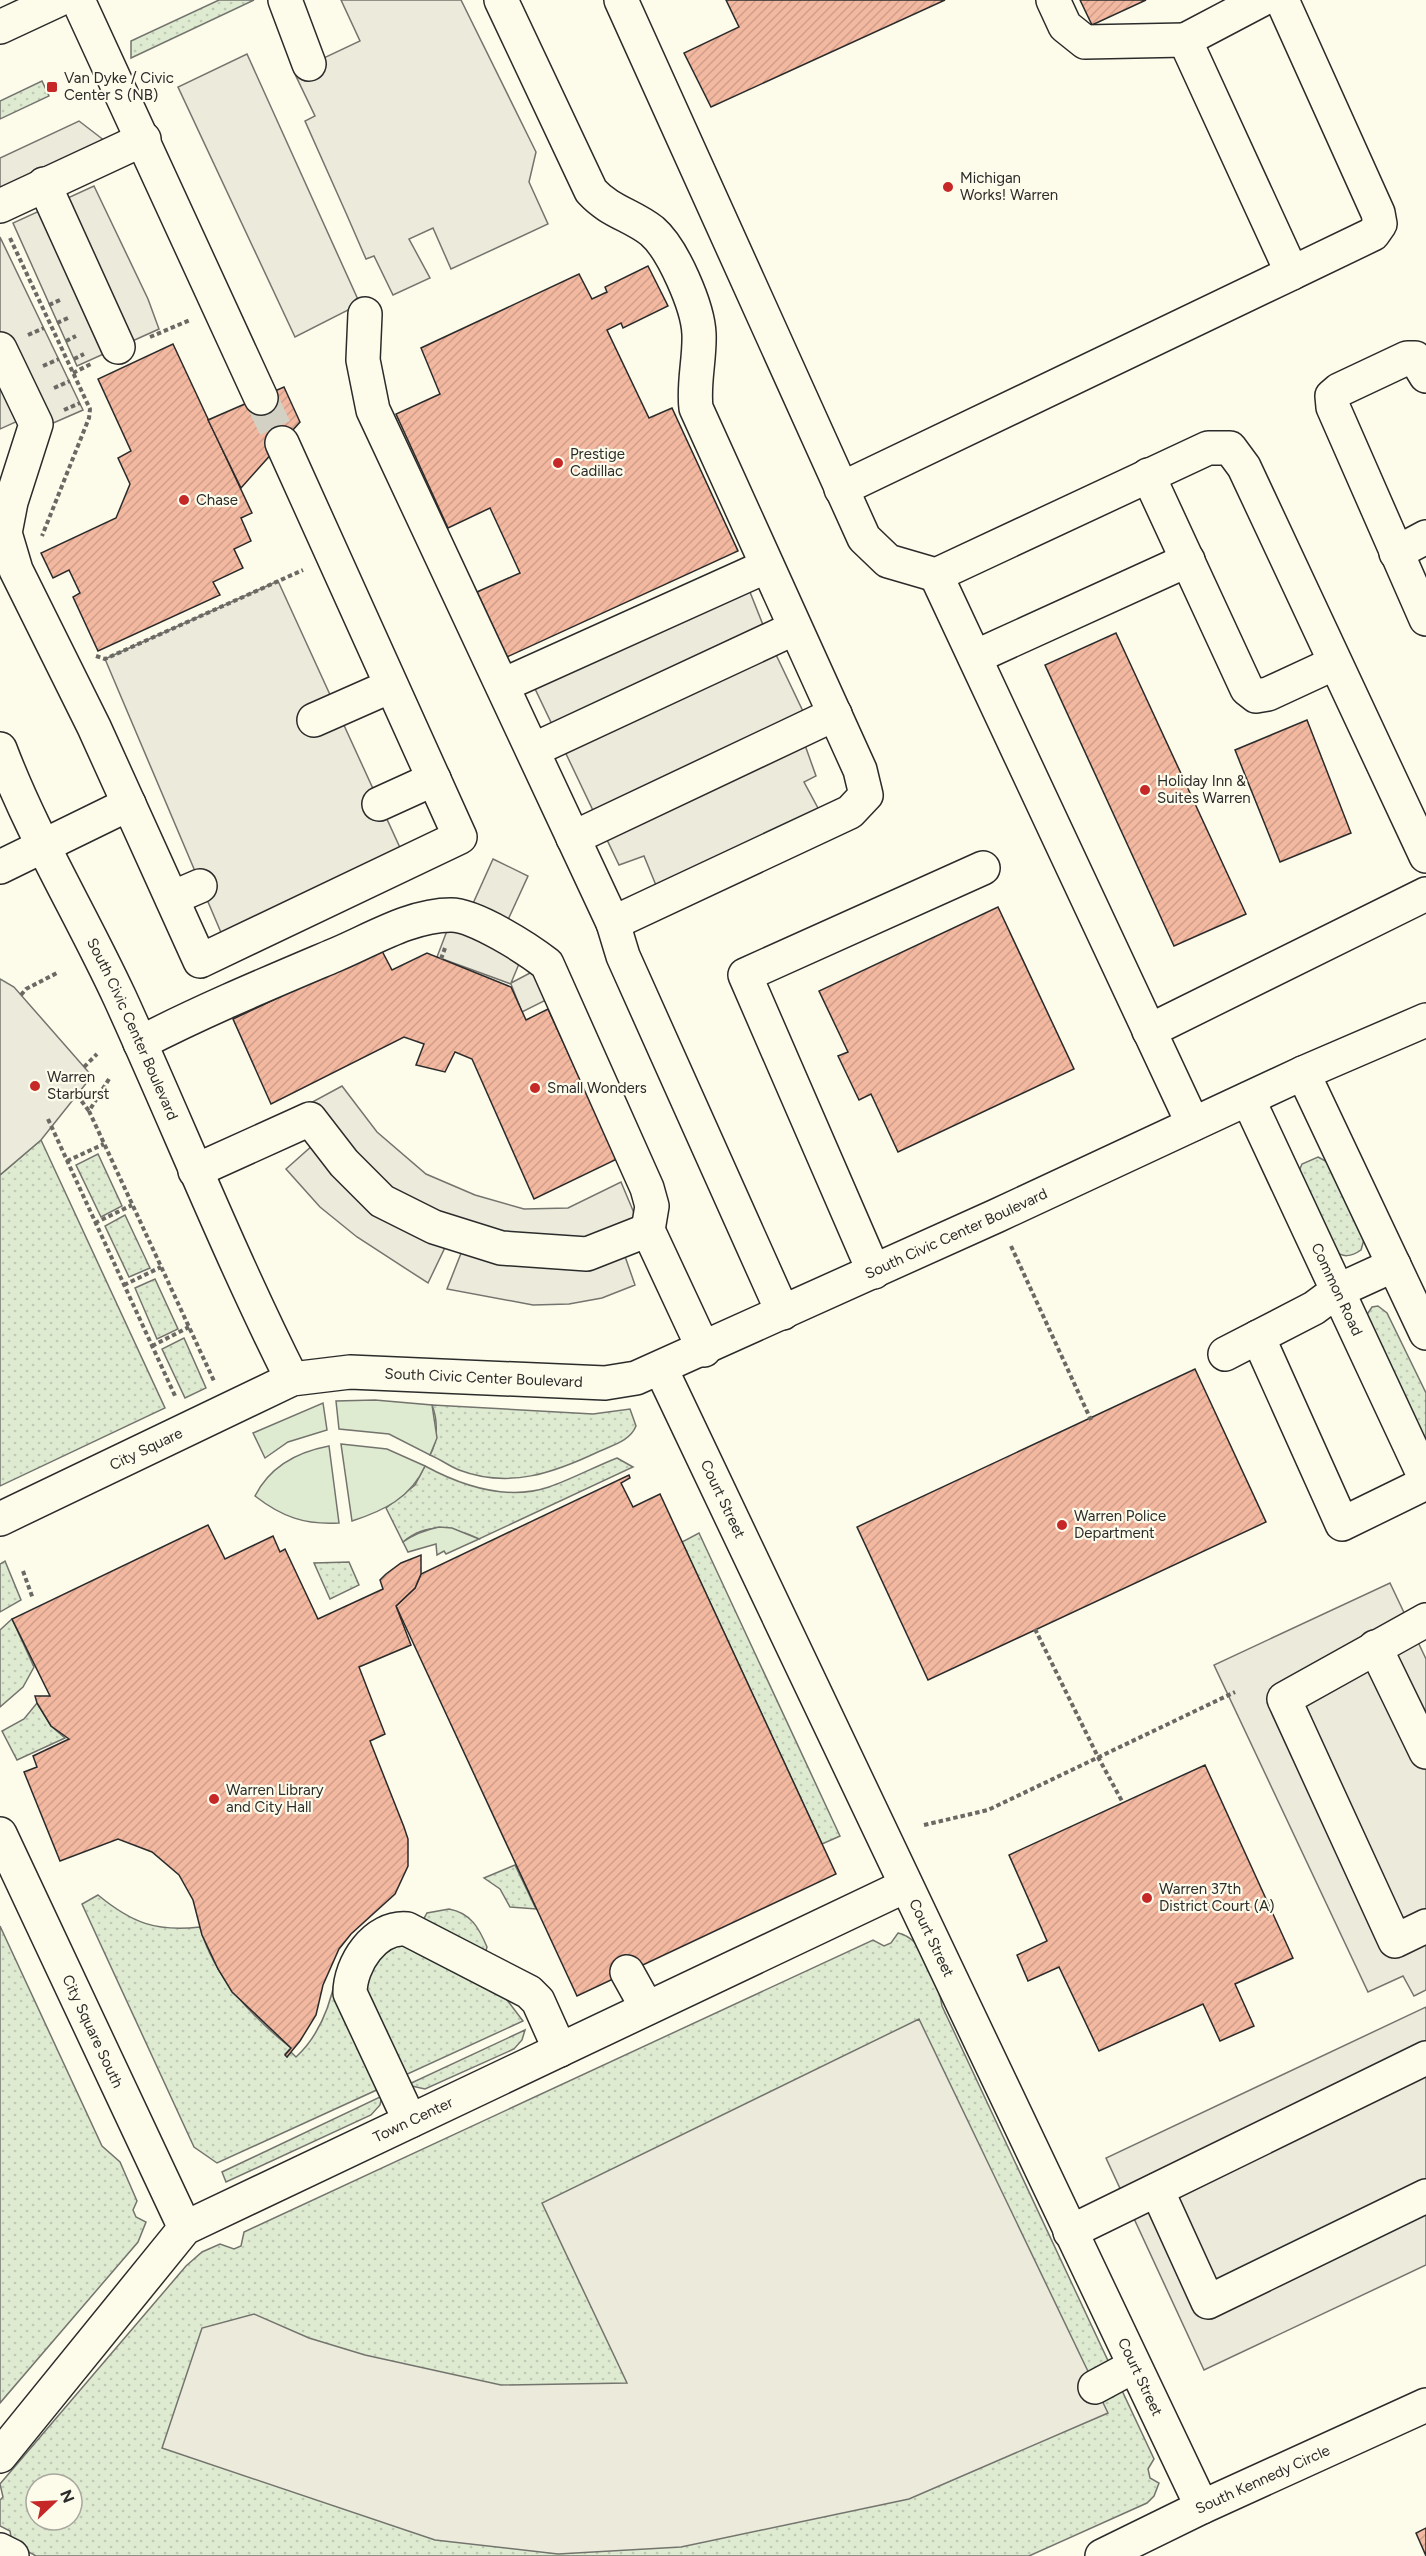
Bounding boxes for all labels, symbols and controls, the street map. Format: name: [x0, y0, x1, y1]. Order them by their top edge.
place label: Van Dyke / Civic Center S (NB): [64, 69, 174, 104]
marker: Van Dyke / Civic Center S (NB): [45, 80, 59, 94]
place label: Michigan Works! Warren: [960, 169, 1058, 204]
marker: Michigan Works! Warren: [941, 180, 955, 194]
place label: Prestige Cadillac: [570, 445, 625, 480]
marker: Prestige Cadillac: [551, 456, 565, 470]
place label: Chase: [196, 491, 238, 509]
marker: Chase: [177, 493, 191, 507]
place label: Holiday Inn & Suites Warren: [1157, 772, 1251, 807]
marker: Holiday Inn & Suites Warren: [1138, 783, 1152, 797]
street label: South Civic Center Boulevard: [83, 935, 182, 1123]
place label: Warren Starburst: [47, 1068, 110, 1103]
marker: Warren Starburst: [28, 1079, 42, 1093]
place label: Small Wonders: [547, 1079, 647, 1097]
marker: Small Wonders: [528, 1081, 542, 1095]
street label: South Civic Center Boulevard: [862, 1184, 1050, 1283]
street label: Common Road: [1307, 1240, 1366, 1339]
street label: South Civic Center Boulevard: [384, 1364, 583, 1391]
street label: City Square: [107, 1424, 185, 1474]
street label: Court Street: [697, 1457, 749, 1541]
place label: Warren Police Department: [1074, 1507, 1166, 1542]
marker: Warren Police Department: [1055, 1518, 1069, 1532]
place label: Warren Library and City Hall: [226, 1781, 324, 1816]
marker: Warren Library and City Hall: [207, 1792, 221, 1806]
place label: Warren 37th District Court (A): [1159, 1880, 1275, 1915]
marker: Warren 37th District Court (A): [1140, 1891, 1154, 1905]
street label: Court Street: [905, 1896, 958, 1980]
street label: City Square South: [58, 1972, 127, 2091]
street label: Town Center: [370, 2093, 456, 2146]
street label: Court Street: [1114, 2335, 1167, 2419]
street label: South Kennedy Circle: [1192, 2441, 1333, 2518]
north arrow: [24, 2472, 84, 2532]
text: N: [56, 2487, 79, 2506]

